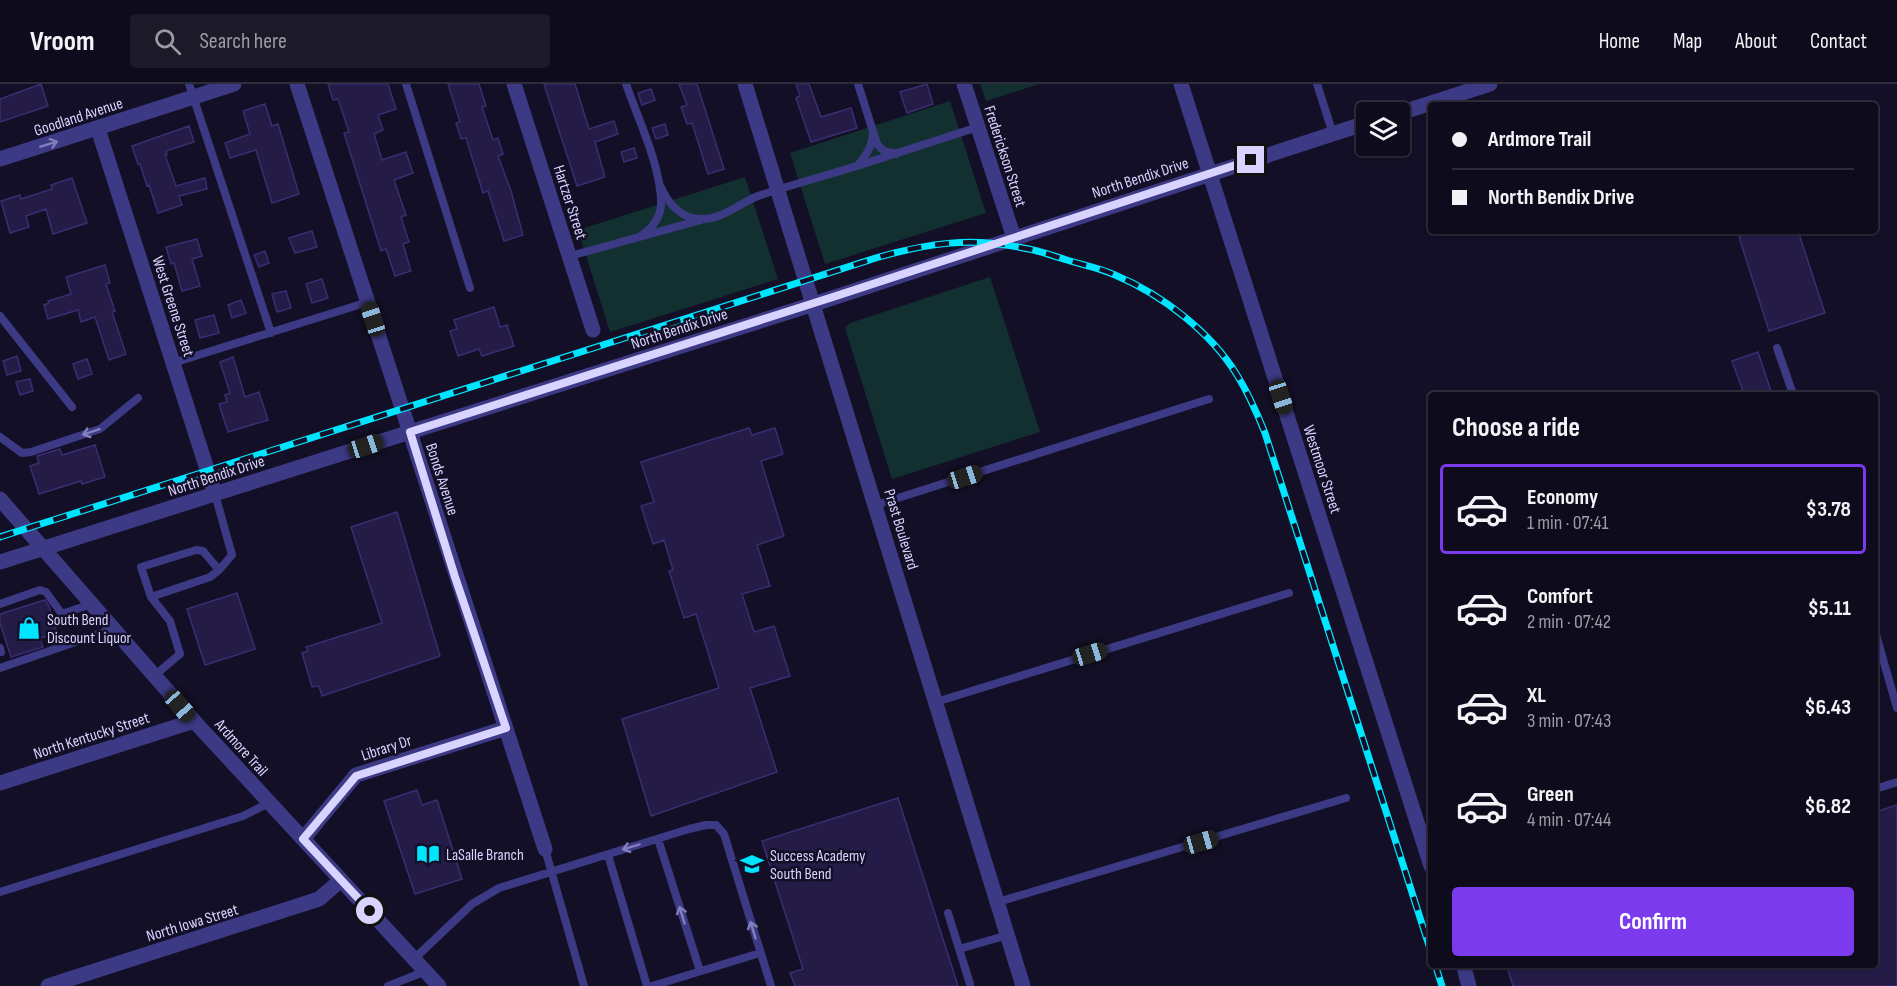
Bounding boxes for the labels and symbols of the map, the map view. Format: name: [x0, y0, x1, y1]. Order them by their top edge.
street label: Goodland Avenue: [32, 94, 125, 141]
street label: Frederickson Street: [979, 103, 1030, 210]
one-way arrow: [39, 138, 58, 149]
route end: [1237, 146, 1264, 173]
street label: North Bendix Drive: [1090, 154, 1191, 203]
street label: Hartzer Street: [549, 163, 591, 242]
street label: West Greene Street: [147, 254, 198, 359]
car: [359, 299, 387, 339]
street label: North Bendix Drive: [629, 305, 730, 354]
car: [1267, 377, 1295, 417]
street label: Westmoor Street: [1298, 423, 1345, 516]
one-way arrow: [82, 427, 100, 438]
car: [346, 432, 386, 460]
street label: Bonds Avenue: [421, 441, 462, 518]
street label: North Bendix Drive: [166, 452, 267, 501]
car: [945, 463, 985, 491]
street label: Prast Boulevard: [879, 487, 922, 572]
place label: South Bend Discount Liquor: [47, 611, 132, 648]
shop icon: South Bend Discount Liquor: [16, 615, 42, 641]
car: [1070, 640, 1110, 668]
car: [161, 687, 199, 725]
street label: North Kentucky Street: [31, 709, 152, 764]
street label: Ardmore Trail: [210, 715, 271, 780]
street label: Library Dr: [359, 731, 414, 765]
car: [1181, 828, 1221, 856]
library icon: LaSalle Branch: [415, 841, 441, 867]
one-way arrow: [622, 843, 641, 854]
place label: LaSalle Branch: [446, 846, 524, 865]
place label: Success Academy South Bend: [770, 847, 865, 884]
school or university icon: Success Academy South Bend: [739, 851, 765, 877]
route start: [356, 897, 383, 924]
street label: North Iowa Street: [144, 900, 241, 946]
one-way arrow: [676, 906, 687, 925]
one-way arrow: [747, 921, 758, 940]

